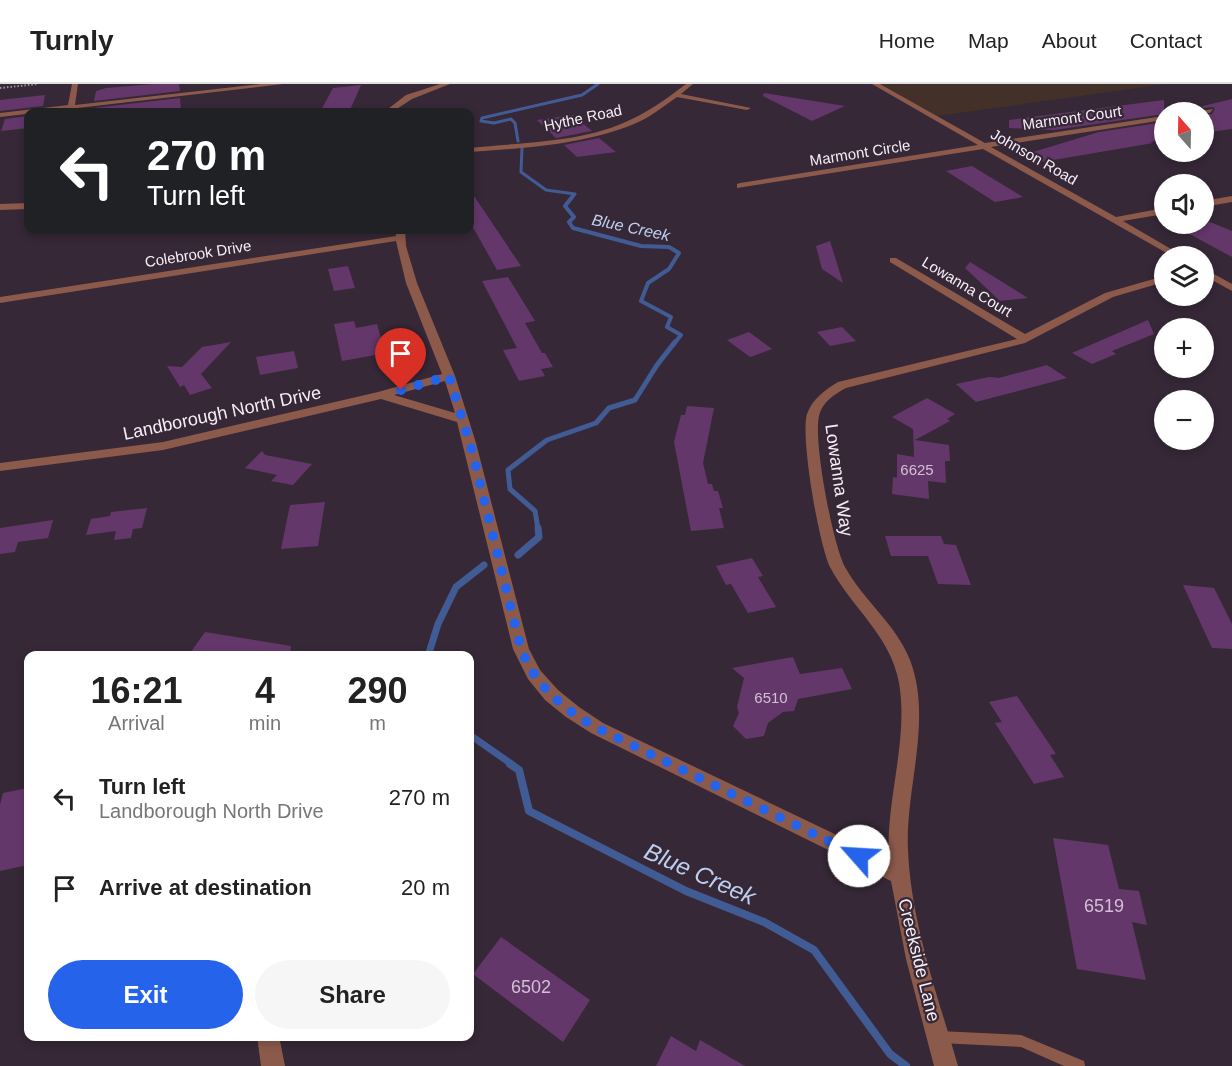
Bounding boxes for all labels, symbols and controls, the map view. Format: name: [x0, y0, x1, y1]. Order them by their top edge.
text: Turnly: [30, 25, 113, 56]
text: Home: [879, 29, 935, 52]
text: Map: [968, 29, 1009, 52]
text: About: [1042, 29, 1097, 52]
text: Contact: [1130, 29, 1202, 52]
street label: Hythe Road: [542, 101, 623, 134]
street label: Marmont Court: [1021, 102, 1123, 133]
north arrow: [1154, 102, 1214, 162]
map controls: [1154, 102, 1214, 450]
street label: Johnson Road: [988, 125, 1080, 188]
icon: left: [48, 132, 126, 210]
text: 270 m: [147, 132, 266, 179]
street label: Marmont Circle: [808, 136, 911, 169]
button: sound: [1154, 174, 1214, 234]
text: Turn left: [147, 181, 245, 211]
water label: Blue Creek: [590, 211, 672, 244]
street label: Colebrook Drive: [143, 237, 252, 270]
button: layers: [1154, 246, 1214, 306]
street label: Lowanna Court: [919, 253, 1016, 320]
button: +: [1154, 318, 1214, 378]
pin: [375, 328, 426, 390]
icon: arrive: [384, 337, 417, 370]
street label: Landborough North Drive: [121, 382, 323, 444]
button: −: [1154, 390, 1214, 450]
street label: Lowanna Way: [821, 422, 857, 538]
house number: 6625: [900, 461, 934, 478]
text: 16:21: [90, 670, 182, 711]
text: 4: [255, 670, 275, 711]
text: 290: [347, 670, 408, 711]
house number: 6510: [754, 689, 788, 706]
text: Arrival: [108, 712, 165, 734]
text: min: [249, 712, 281, 734]
text: m: [369, 712, 386, 734]
text: Turn left: [99, 774, 185, 799]
icon: left: [48, 782, 81, 815]
text: 270 m: [389, 785, 450, 810]
text: Landborough North Drive: [99, 800, 324, 822]
position arrow: [827, 824, 891, 888]
water label: Blue Creek: [640, 837, 762, 911]
icon: arrive: [48, 872, 81, 905]
text: Arrive at destination: [99, 875, 312, 900]
text: 20 m: [401, 875, 450, 900]
street label: Creekside Lane: [894, 896, 944, 1024]
house number: 6519: [1084, 896, 1124, 916]
button: Exit: [48, 960, 243, 1029]
button: Share: [255, 960, 450, 1029]
house number: 6502: [511, 977, 551, 997]

